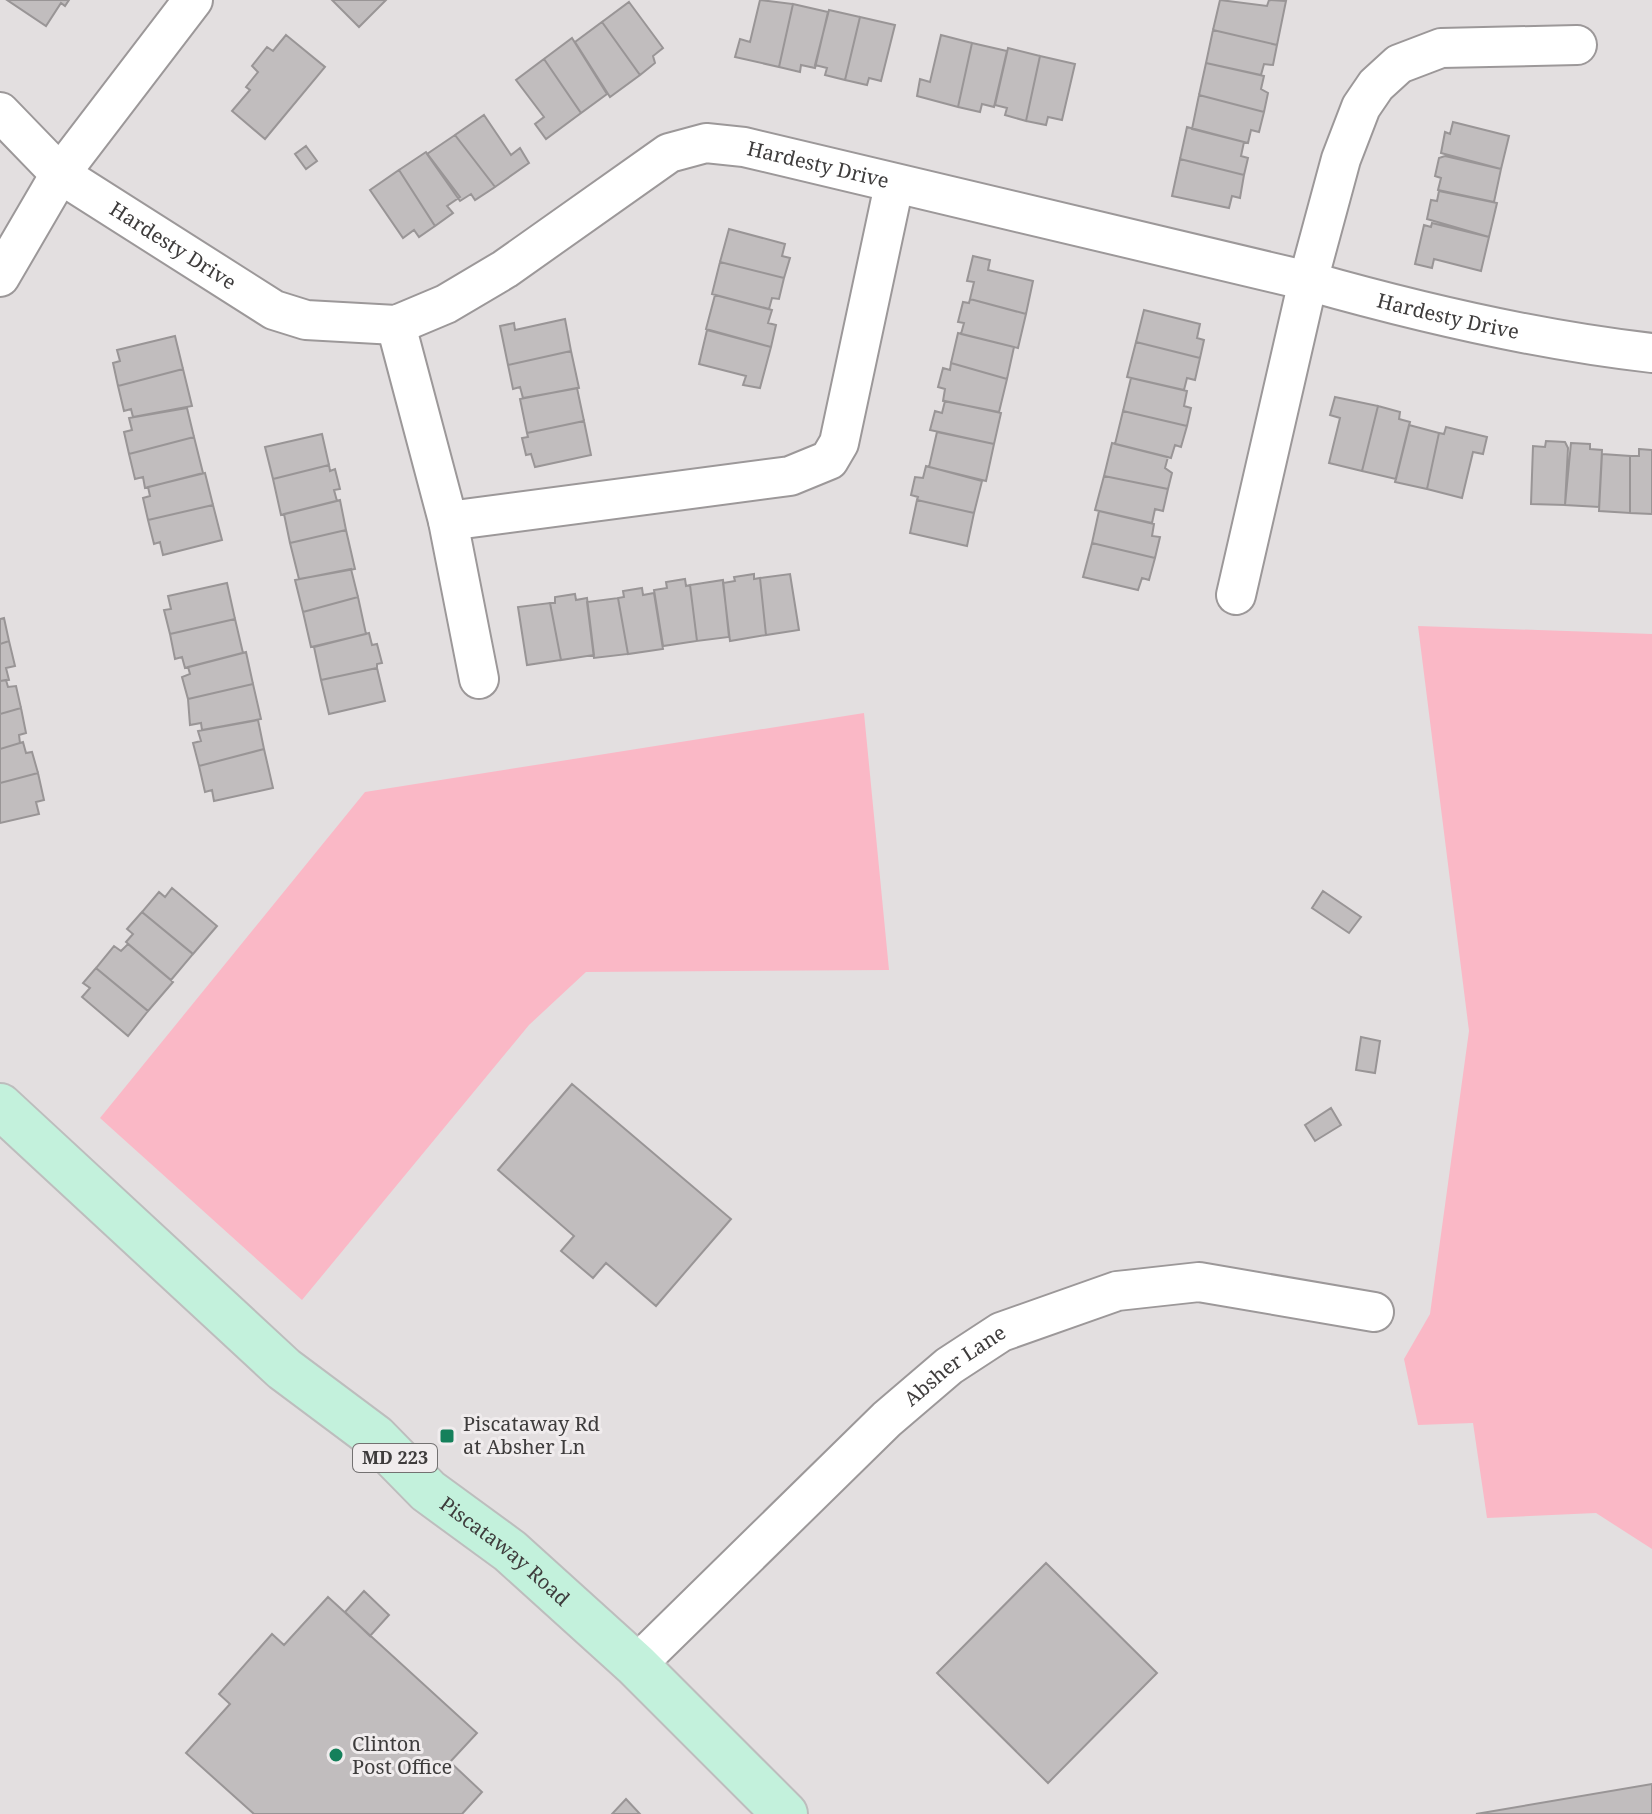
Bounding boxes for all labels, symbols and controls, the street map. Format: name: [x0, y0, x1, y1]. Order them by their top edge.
street label: Hardesty Drive: [745, 134, 892, 194]
street label: Hardesty Drive: [105, 195, 241, 296]
street label: Hardesty Drive: [1374, 286, 1521, 345]
street label: Absher Lane: [898, 1319, 1011, 1412]
place label: Piscataway Rd at Absher Ln: [463, 1410, 600, 1460]
marker: Piscataway Rd at Absher Ln: [438, 1427, 456, 1445]
road number: MD 223: [353, 1444, 437, 1472]
street label: Piscataway Road: [435, 1490, 576, 1612]
place label: Clinton Post Office: [352, 1730, 452, 1780]
marker: Clinton Post Office: [327, 1746, 345, 1764]

